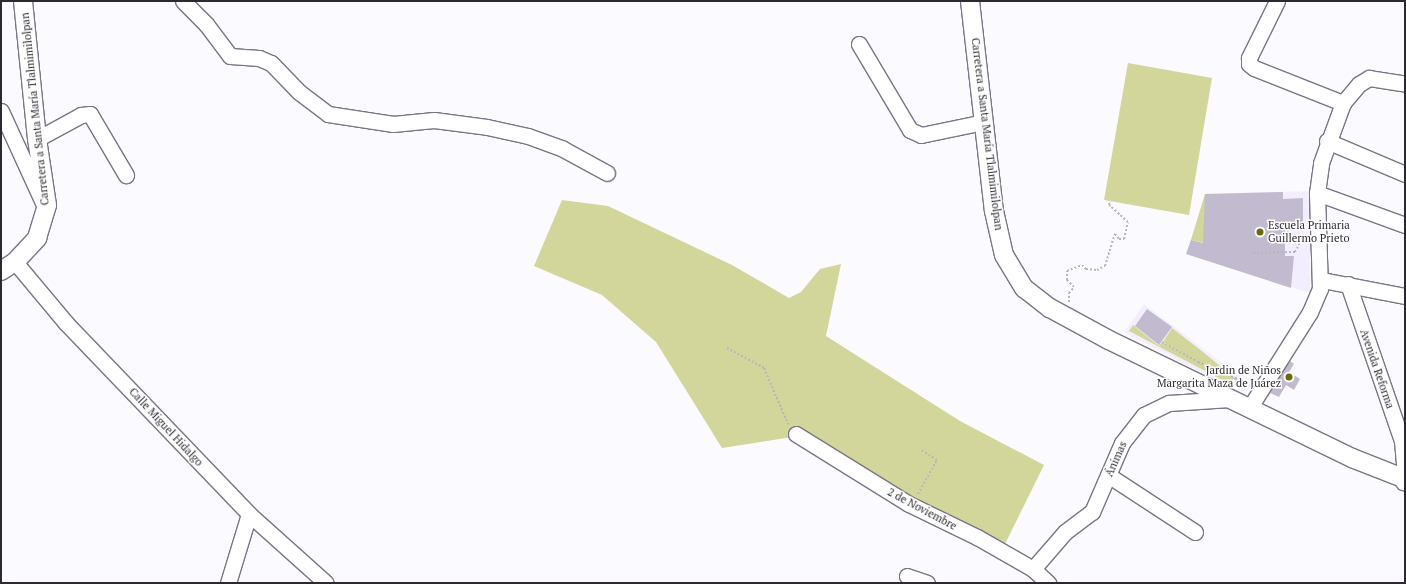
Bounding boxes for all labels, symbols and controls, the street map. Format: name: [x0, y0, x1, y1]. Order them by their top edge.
street label: Carretera a Santa María Tlalmimilolpan: [18, 12, 52, 206]
street label: Carretera a Santa María Tlalmimilolpan: [969, 37, 1005, 231]
place label: Escuela Primaria Guillermo Prieto: [1268, 219, 1350, 245]
marker: Escuela Primaria Guillermo Prieto: [1255, 227, 1265, 237]
street label: Avenida Reforma: [1357, 328, 1397, 410]
place label: Jardin de Niños Margarita Maza de Juárez: [1157, 364, 1281, 390]
marker: Jardin de Niños Margarita Maza de Juárez: [1284, 372, 1294, 382]
street label: Calle Miguel Hidalgo: [126, 385, 206, 469]
street label: Ánimas: [1102, 439, 1130, 479]
street label: 2 de Noviembre: [885, 485, 959, 533]

